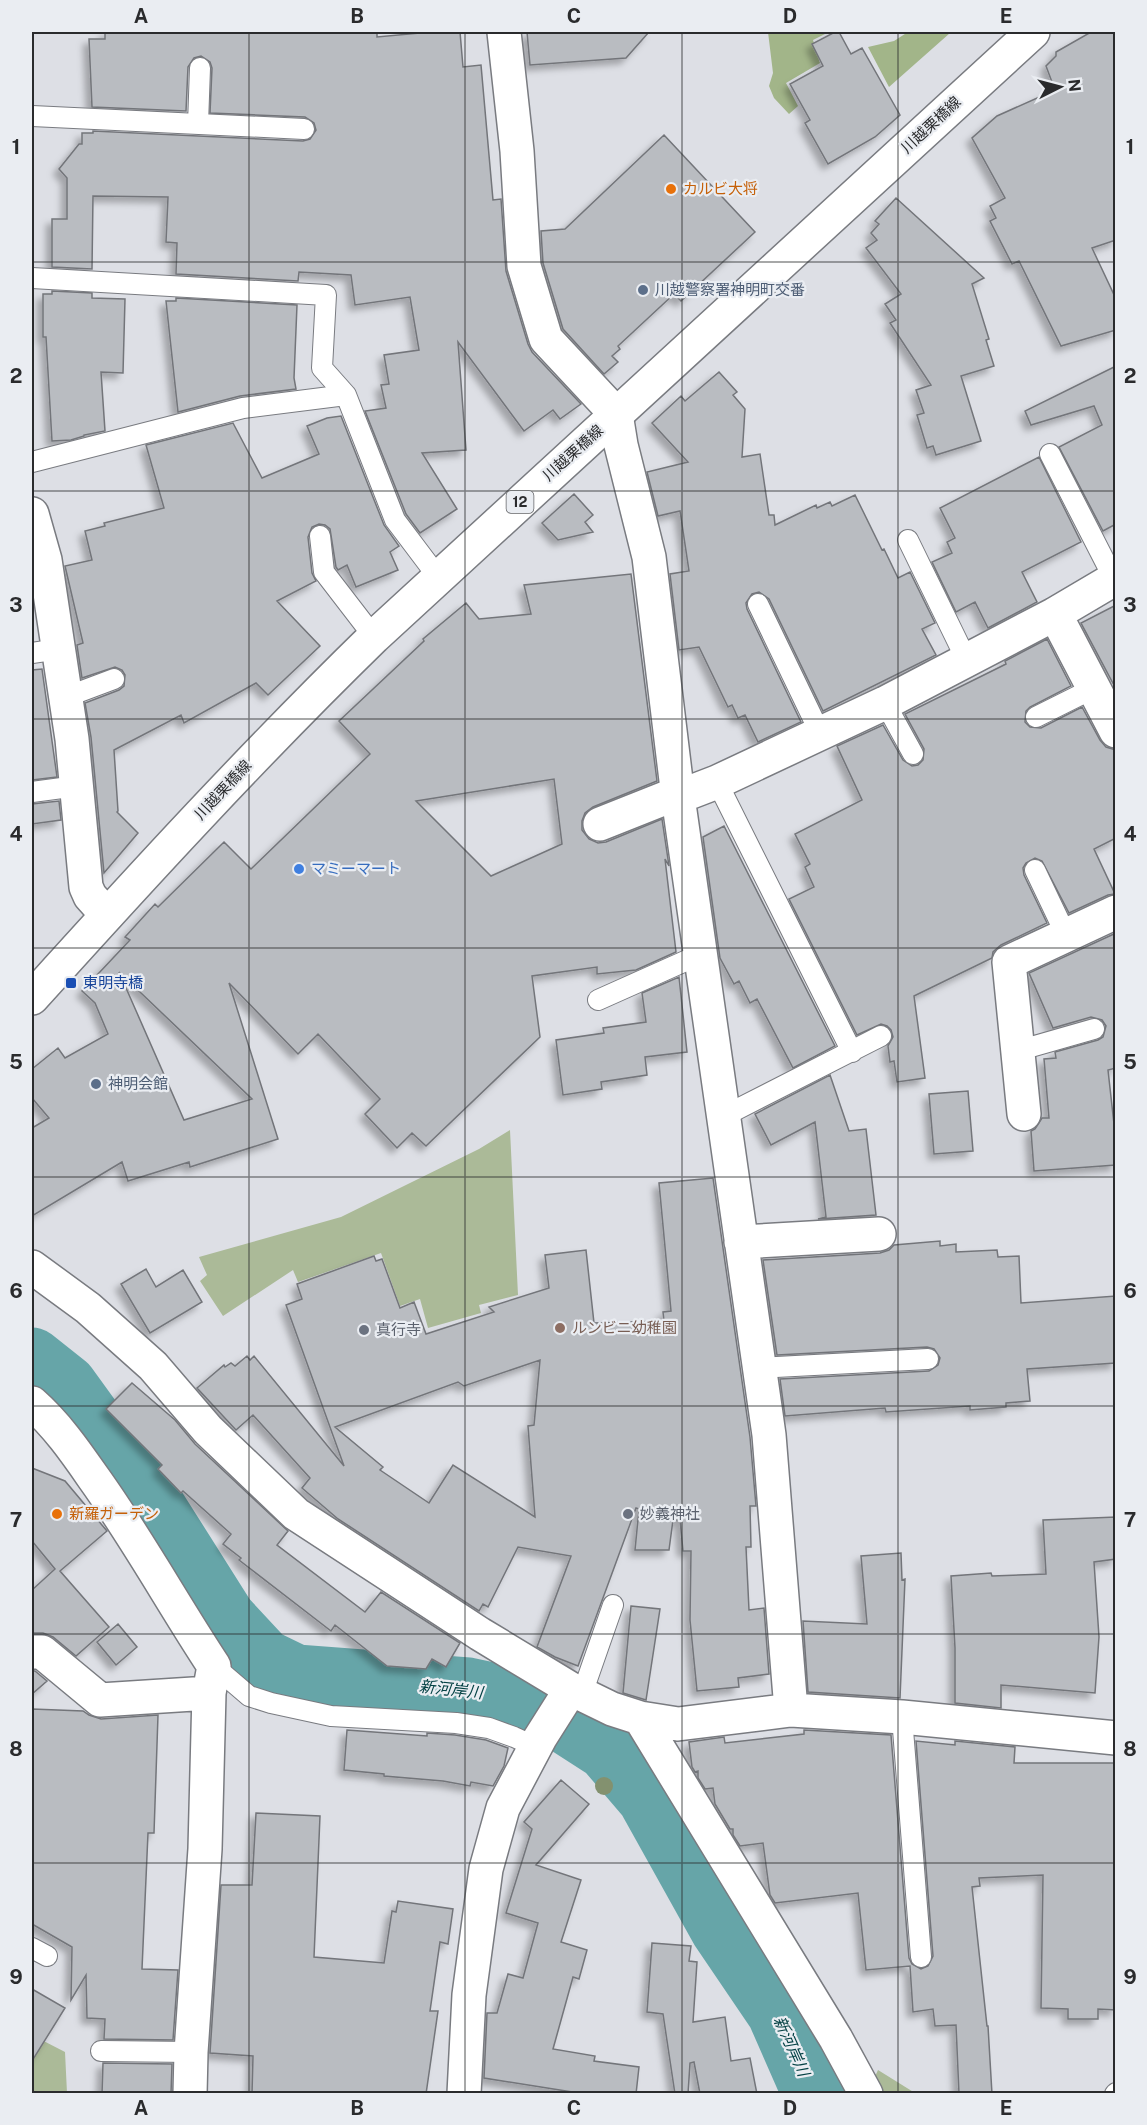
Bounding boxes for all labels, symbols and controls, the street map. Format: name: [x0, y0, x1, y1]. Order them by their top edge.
text: A: [134, 4, 148, 28]
text: B: [350, 4, 364, 28]
text: C: [567, 4, 581, 28]
text: D: [783, 4, 797, 28]
text: E: [1000, 4, 1012, 28]
north arrow: [1030, 57, 1090, 117]
text: N: [1064, 78, 1085, 93]
street label: 川越栗橋線: [897, 93, 964, 156]
text: 1: [12, 135, 20, 159]
text: 1: [1126, 135, 1134, 159]
place label: カルビ大将: [683, 180, 758, 197]
marker: カルビ大将: [664, 182, 678, 196]
place label: 川越警察署神明町交番: [655, 281, 805, 298]
marker: 川越警察署神明町交番: [636, 283, 650, 297]
text: 2: [10, 364, 22, 388]
text: 2: [1124, 364, 1136, 388]
street label: 川越栗橋線: [539, 421, 606, 484]
road number: 12: [506, 491, 534, 513]
text: 3: [9, 593, 23, 617]
text: 3: [1123, 593, 1137, 617]
street label: 川越栗橋線: [191, 756, 254, 823]
text: 4: [9, 822, 23, 846]
text: 4: [1123, 822, 1137, 846]
place label: マミーマート: [311, 860, 401, 877]
marker: マミーマート: [292, 862, 306, 876]
place label: 東明寺橋: [83, 974, 143, 991]
marker: 東明寺橋: [64, 976, 78, 990]
text: 5: [9, 1050, 23, 1074]
text: 5: [1123, 1050, 1137, 1074]
place label: 神明会館: [108, 1075, 168, 1092]
marker: 神明会館: [89, 1077, 103, 1091]
text: 6: [9, 1279, 23, 1303]
text: 6: [1123, 1279, 1137, 1303]
place label: ルンビニ幼稚園: [572, 1319, 677, 1336]
place label: 真行寺: [376, 1321, 421, 1338]
marker: ルンビニ幼稚園: [553, 1321, 567, 1335]
marker: 真行寺: [357, 1323, 371, 1337]
place label: 新羅ガーデン: [69, 1505, 159, 1522]
place label: 妙義神社: [640, 1505, 700, 1522]
marker: 新羅ガーデン: [50, 1507, 64, 1521]
marker: 妙義神社: [621, 1507, 635, 1521]
text: 7: [10, 1508, 22, 1532]
text: 7: [1124, 1508, 1136, 1532]
water label: 新河岸川: [418, 1677, 486, 1702]
text: 8: [9, 1737, 23, 1761]
text: 8: [1123, 1737, 1137, 1761]
text: 9: [9, 1965, 23, 1989]
text: 9: [1123, 1965, 1137, 1989]
water label: 新河岸川: [770, 2013, 814, 2081]
text: A: [134, 2096, 148, 2120]
text: B: [350, 2096, 364, 2120]
text: C: [567, 2096, 581, 2120]
text: D: [783, 2096, 797, 2120]
text: E: [1000, 2096, 1012, 2120]

